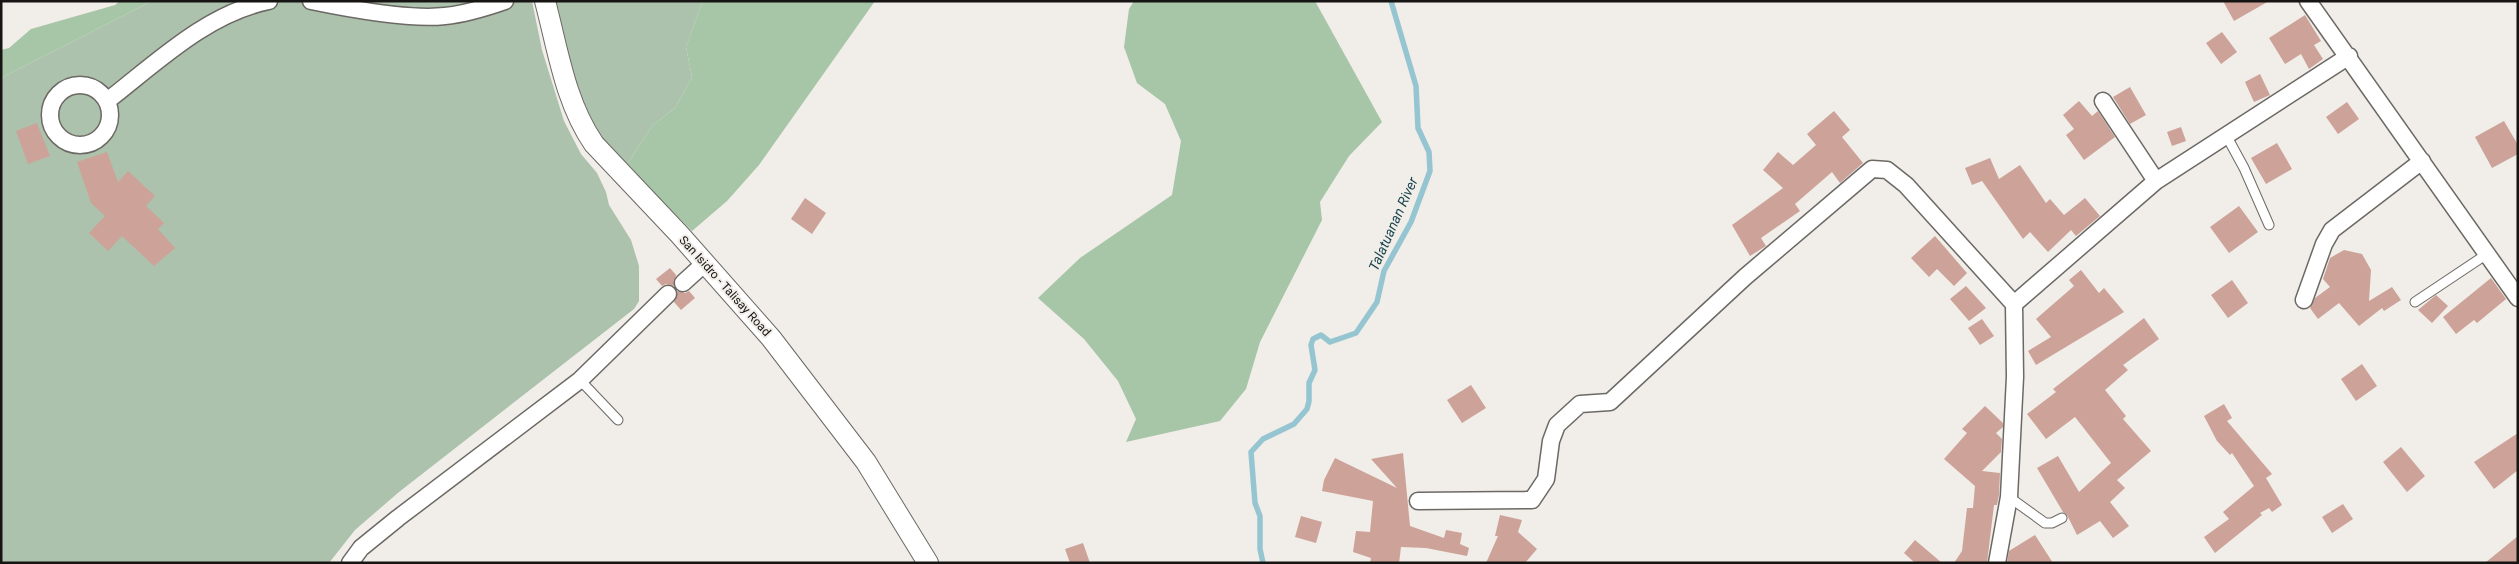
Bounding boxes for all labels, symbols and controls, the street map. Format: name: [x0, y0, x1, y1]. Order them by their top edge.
water label: Talatuanan River: [1365, 174, 1421, 273]
street label: San Isidro - Talisay Road: [676, 233, 774, 339]

